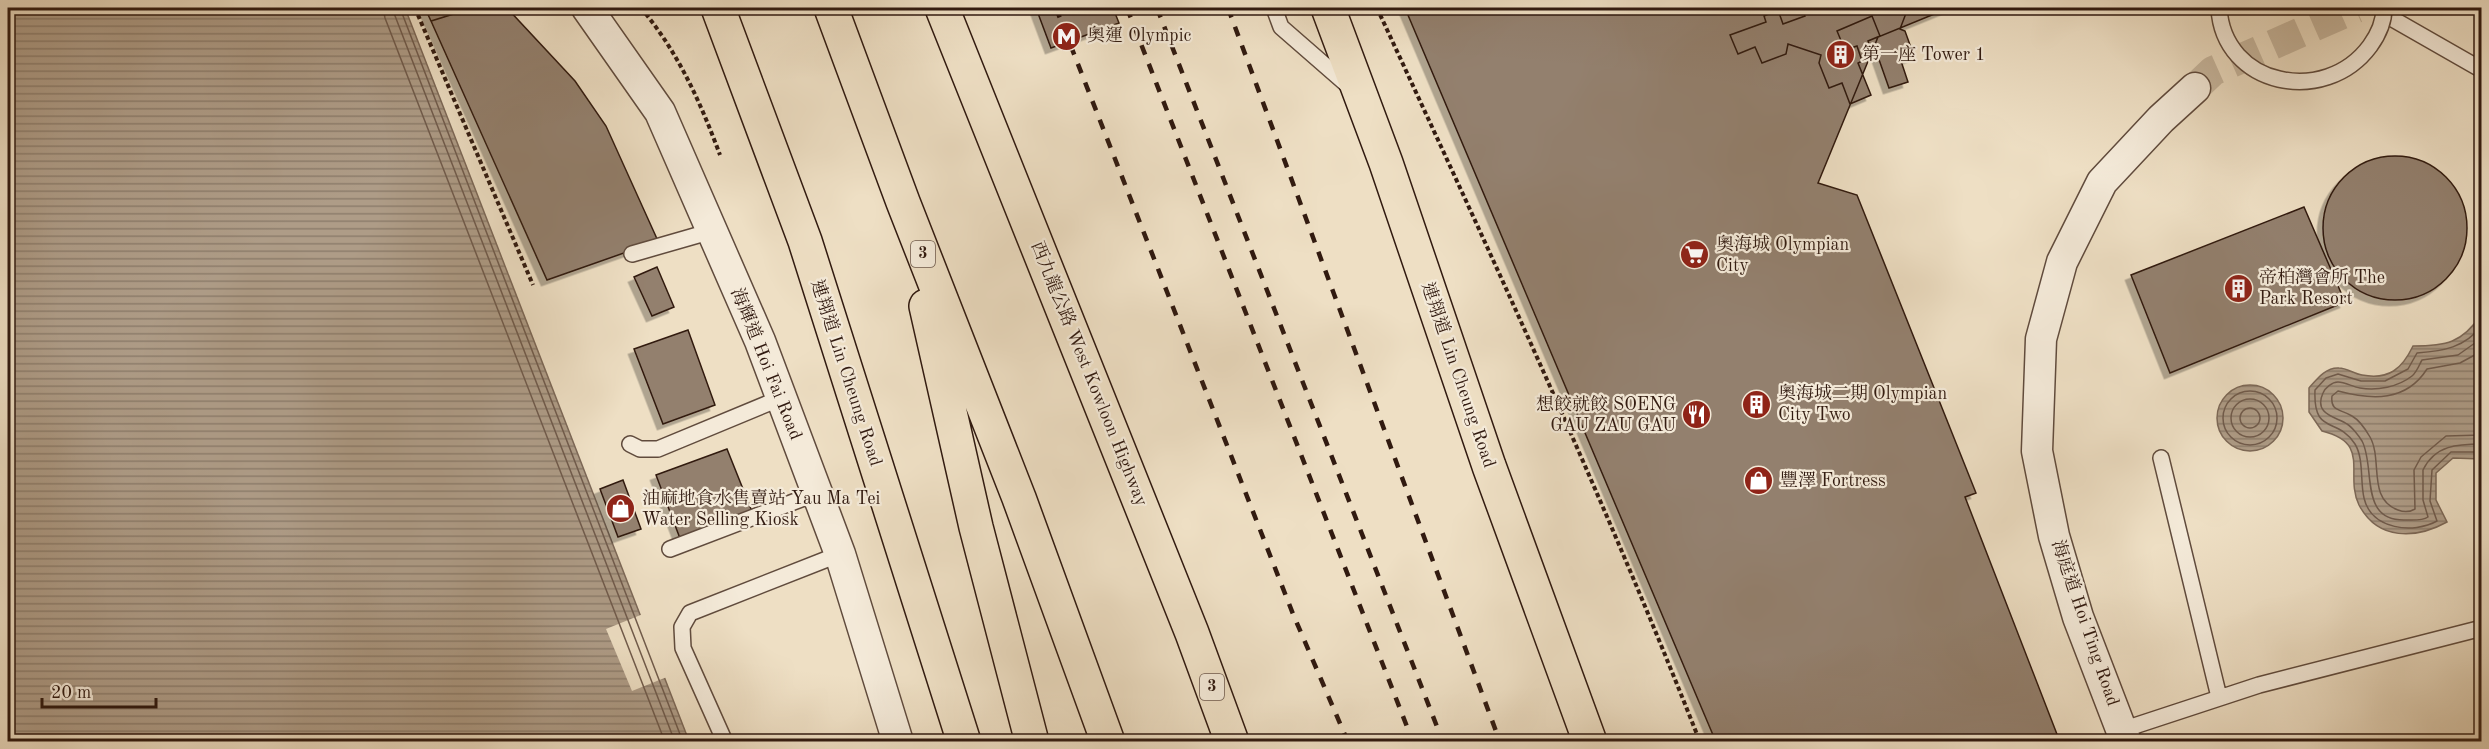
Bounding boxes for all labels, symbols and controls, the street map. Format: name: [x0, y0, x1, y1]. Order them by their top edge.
metro station icon: 奧運 Olympic: [1050, 20, 1082, 52]
place label: 奧運 Olympic: [1087, 25, 1192, 45]
building icon: 第一座 Tower 1: [1825, 39, 1857, 71]
place label: 第一座 Tower 1: [1862, 44, 1986, 64]
place label: 奧海城 Olympian City: [1716, 234, 1849, 275]
street label: 西九龍公路 West Kowloon Highway: [1028, 238, 1153, 509]
supermarket icon: 奧海城 Olympian City: [1679, 239, 1711, 271]
road number: 3: [911, 241, 935, 267]
place label: 帝柏灣會所 The Park Resort: [2259, 267, 2385, 308]
building icon: 帝柏灣會所 The Park Resort: [2222, 272, 2254, 304]
street label: 連翔道 Lin Cheung Road: [807, 277, 887, 469]
street label: 連翔道 Lin Cheung Road: [1418, 279, 1500, 470]
street label: 海輝道 Hoi Fai Road: [727, 285, 807, 442]
place label: 奧海城二期 Olympian City Two: [1778, 383, 1947, 424]
building icon: 奧海城二期 Olympian City Two: [1741, 388, 1773, 420]
place label: 想餃就餃 SOENG GAU ZAU GAU: [1536, 394, 1676, 435]
restaurant icon: 想餃就餃 SOENG GAU ZAU GAU: [1681, 399, 1713, 431]
shop icon: 豐澤 Fortress: [1743, 465, 1775, 497]
place label: 豐澤 Fortress: [1780, 470, 1886, 490]
place label: 油麻地食水售賣站 Yau Ma Tei Water Selling Kiosk: [642, 488, 880, 529]
shop icon: 油麻地食水售賣站 Yau Ma Tei Water Selling Kiosk: [605, 493, 637, 525]
street label: 海庭道 Hoi Ting Road: [2048, 537, 2124, 708]
scale bar: [42, 671, 156, 709]
road number: 3: [1200, 674, 1224, 700]
text: 20 m: [51, 684, 91, 702]

